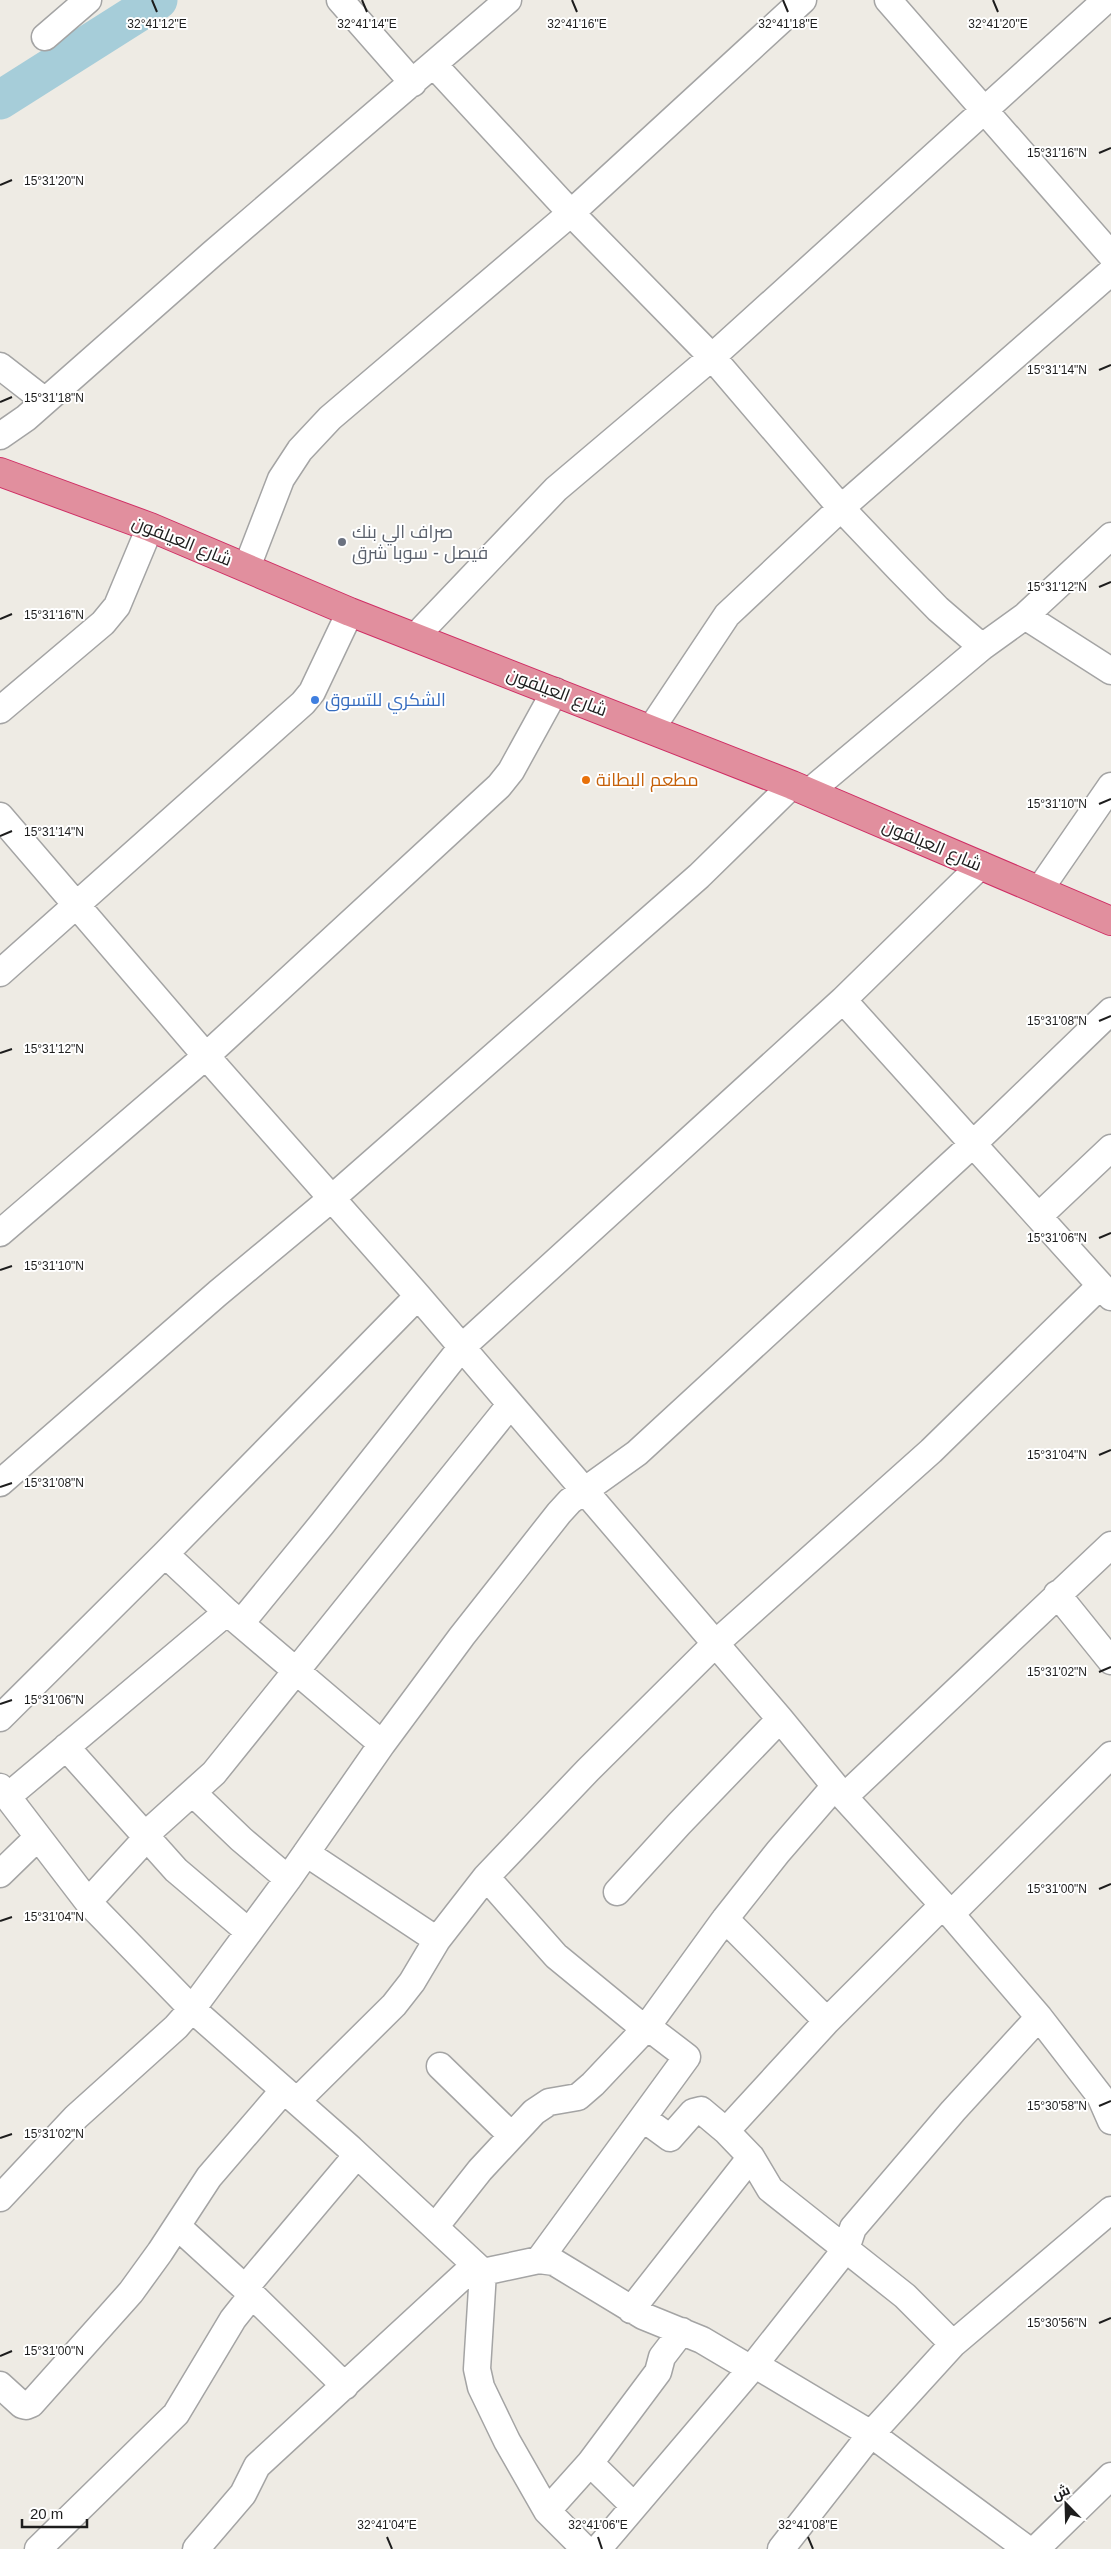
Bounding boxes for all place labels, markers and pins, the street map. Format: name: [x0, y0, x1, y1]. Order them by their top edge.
place label: صراف الي بنك فيصل - سوبا شرق: [352, 522, 488, 565]
marker: صراف الي بنك فيصل - سوبا شرق: [336, 536, 348, 548]
place label: الشكري للتسوق: [325, 690, 446, 714]
marker: الشكري للتسوق: [309, 694, 321, 706]
place label: مطعم البطانة: [596, 770, 698, 792]
marker: مطعم البطانة: [580, 774, 592, 786]

